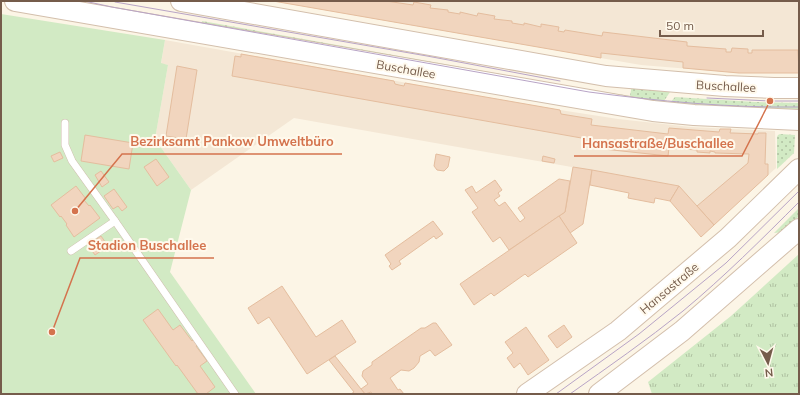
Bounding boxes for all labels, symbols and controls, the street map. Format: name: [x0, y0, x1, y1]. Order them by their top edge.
scale bar: [660, 12, 763, 38]
text: 50 m: [666, 18, 694, 33]
street label: Buschallee: [375, 56, 437, 82]
street label: Buschallee: [696, 77, 756, 95]
callout: Bezirksamt Pankow Umweltbüro: [122, 129, 342, 154]
callout: Hansastraße/Buschallee: [574, 131, 742, 156]
text: Bezirksamt Pankow Umweltbüro: [130, 133, 334, 149]
text: Hansastraße/Buschallee: [582, 135, 734, 151]
callout: Stadion Buschallee: [80, 233, 214, 258]
text: Stadion Buschallee: [88, 237, 206, 253]
street label: Hansastraße: [636, 259, 702, 317]
north arrow: [748, 343, 788, 383]
text: N: [764, 366, 774, 380]

